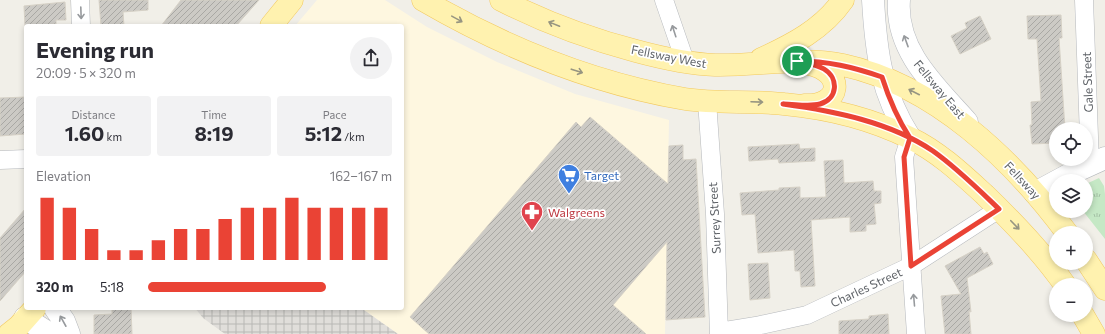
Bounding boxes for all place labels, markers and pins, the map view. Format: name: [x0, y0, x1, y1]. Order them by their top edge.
pin: [780, 44, 814, 78]
supermarket icon: Target: [556, 162, 582, 195]
place label: Target: [584, 168, 619, 182]
pharmacy icon: Walgreens: [519, 199, 545, 232]
place label: Walgreens: [548, 205, 605, 219]

